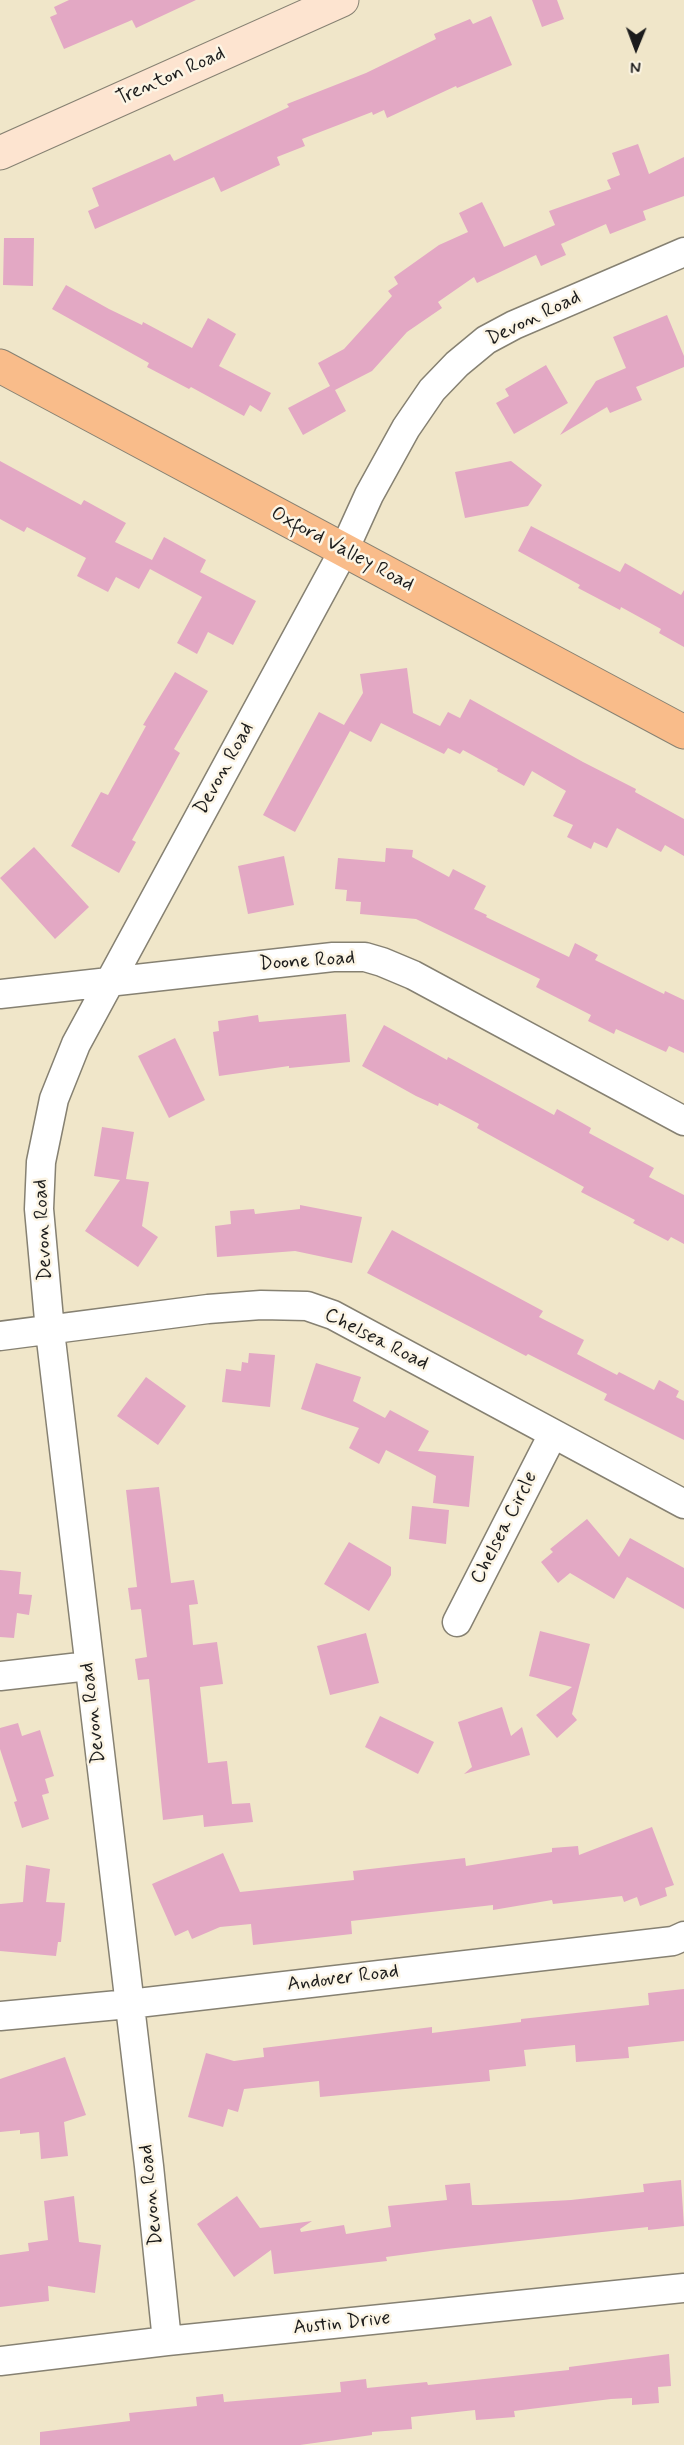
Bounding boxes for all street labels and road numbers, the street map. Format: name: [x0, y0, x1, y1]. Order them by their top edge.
street label: Trenton Road: [113, 42, 229, 112]
street label: Devon Road: [483, 286, 585, 352]
street label: Oxford Valley Road: [266, 502, 418, 598]
street label: Devon Road: [190, 719, 260, 819]
street label: Doone Road: [258, 947, 356, 977]
street label: Devon Road: [29, 1179, 59, 1281]
street label: Chelsea Road: [320, 1303, 432, 1377]
street label: Chelsea Circle: [466, 1468, 544, 1588]
street label: Devon Road: [76, 1661, 112, 1765]
street label: Andover Road: [286, 1960, 400, 1998]
street label: Devon Road: [135, 2143, 169, 2247]
street label: Austin Drive: [292, 2307, 392, 2341]

